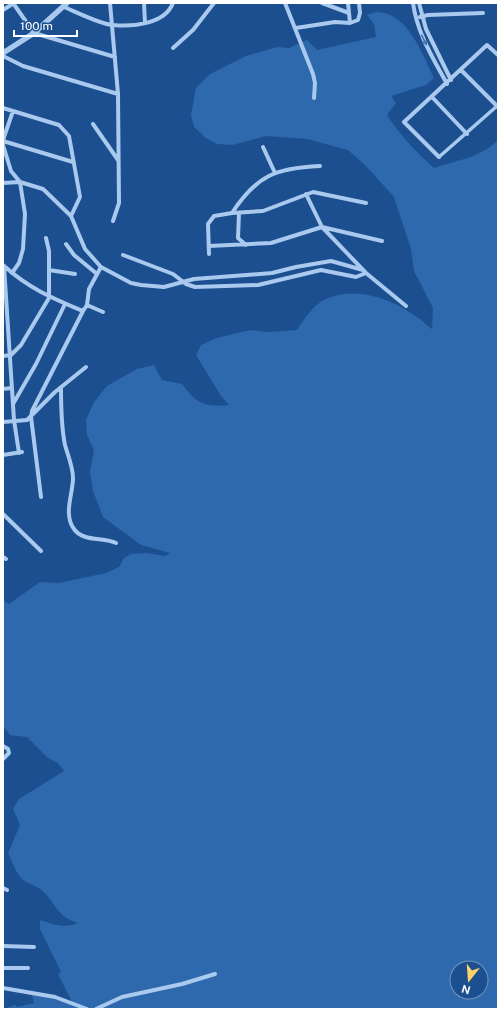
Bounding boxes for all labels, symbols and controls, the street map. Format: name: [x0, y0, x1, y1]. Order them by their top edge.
scale bar: [14, 12, 77, 38]
text: 100 m: [20, 19, 53, 33]
one-way arrow: [421, 34, 427, 46]
north arrow: [449, 960, 489, 1000]
text: N: [460, 983, 472, 997]

